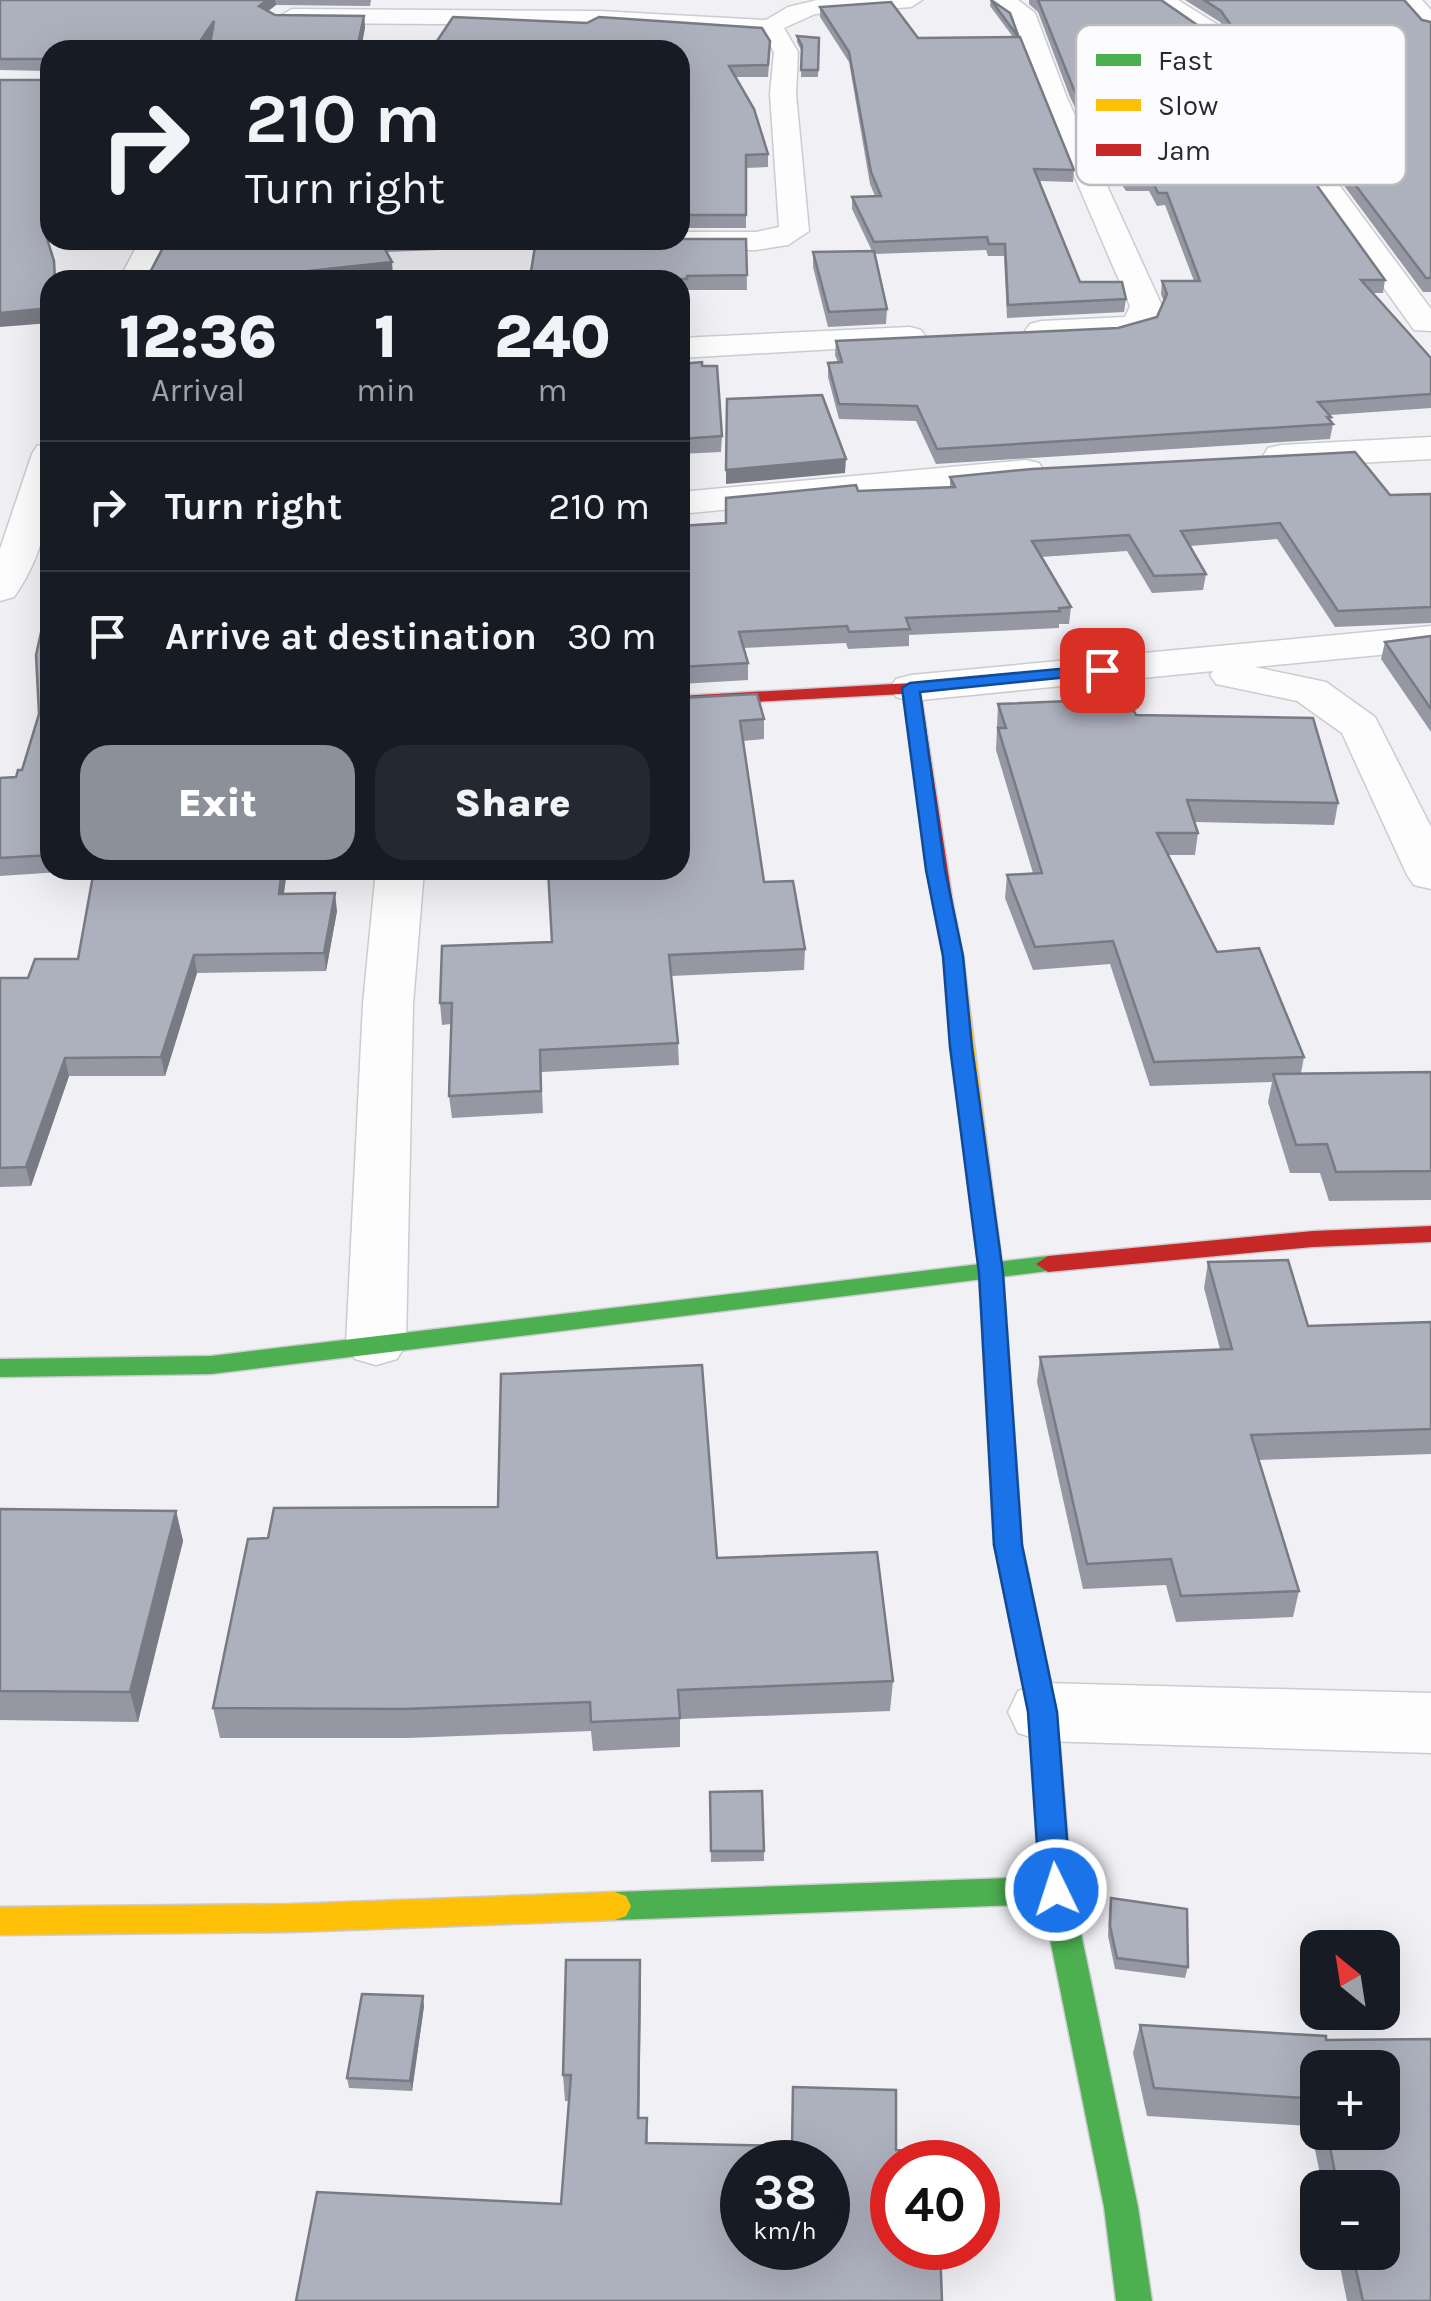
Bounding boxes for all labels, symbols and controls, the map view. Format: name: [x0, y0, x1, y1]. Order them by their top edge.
legend: [1076, 25, 1406, 185]
text: Fast: [1158, 44, 1213, 77]
text: 210 m: [245, 78, 441, 160]
icon: right: [80, 80, 210, 210]
text: Slow: [1158, 89, 1218, 122]
text: Jam: [1158, 134, 1211, 167]
text: Turn right: [245, 162, 445, 214]
text: 12:36: [119, 302, 277, 372]
text: 1: [374, 302, 397, 372]
text: 240: [494, 302, 611, 372]
text: Arrival: [151, 372, 245, 409]
text: min: [356, 372, 415, 409]
text: m: [538, 372, 567, 409]
icon: right: [80, 479, 135, 534]
text: Turn right: [165, 484, 342, 529]
text: 210 m: [548, 484, 650, 529]
icon: arrive: [80, 609, 135, 664]
text: Arrive at destination: [165, 614, 537, 659]
text: 30 m: [567, 614, 656, 659]
pin: [1060, 628, 1145, 713]
icon: arrive: [1075, 643, 1130, 698]
button: Exit: [80, 745, 355, 860]
button: Share: [375, 745, 650, 860]
position arrow: [1004, 1838, 1108, 1942]
north arrow: [1300, 1930, 1400, 2030]
map controls: [1300, 1930, 1400, 2270]
button: +: [1300, 2050, 1400, 2150]
speed limit sign: 40: [870, 2140, 1000, 2270]
text: 38: [753, 2163, 817, 2222]
button: −: [1300, 2170, 1400, 2270]
text: km/h: [753, 2216, 817, 2245]

